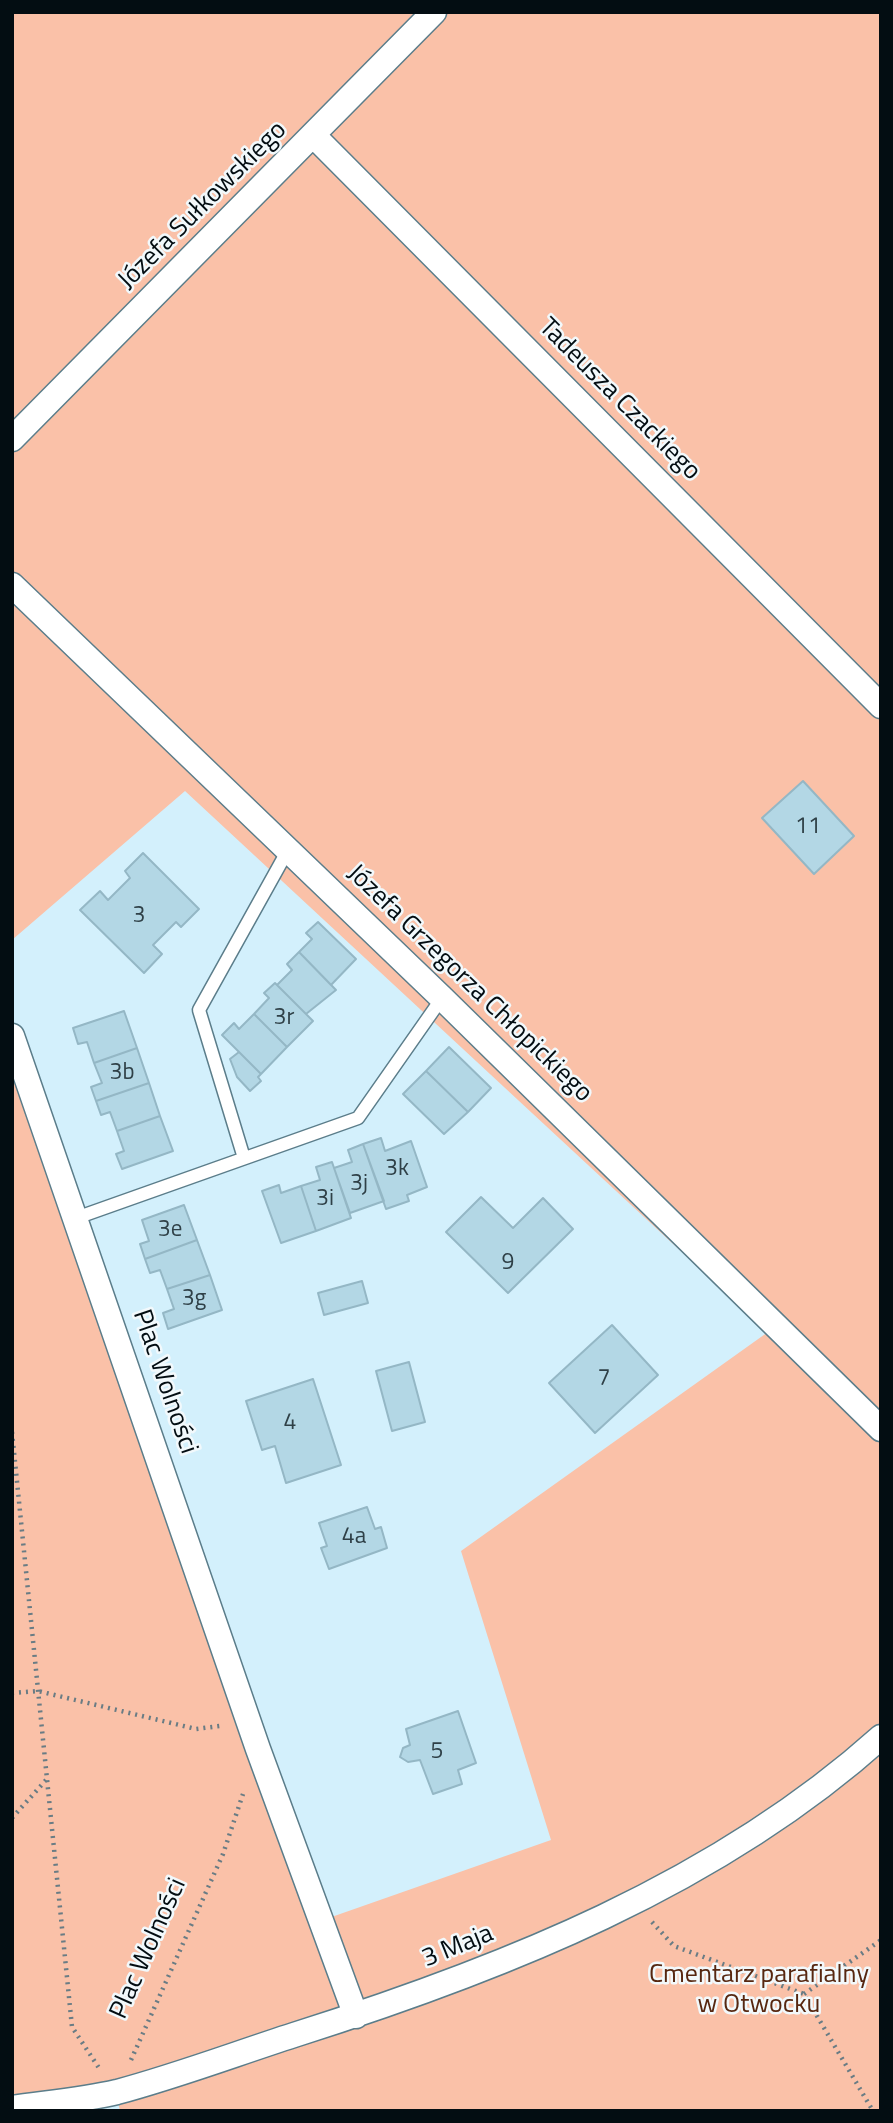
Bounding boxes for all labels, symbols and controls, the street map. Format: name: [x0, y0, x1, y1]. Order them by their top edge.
street label: Józefa Sułkowskiego: [112, 115, 294, 297]
street label: Tadeusza Czackiego: [531, 312, 707, 488]
house number: 11: [795, 813, 821, 841]
street label: Józefa Grzegorza Chłopickiego: [340, 859, 598, 1109]
house number: 3: [133, 902, 145, 930]
house number: 3r: [274, 1004, 294, 1032]
house number: 3b: [110, 1059, 134, 1087]
house number: 3k: [385, 1155, 409, 1183]
house number: 3j: [350, 1170, 368, 1198]
house number: 3i: [316, 1185, 334, 1213]
house number: 3e: [158, 1216, 182, 1244]
house number: 9: [502, 1249, 514, 1277]
house number: 3g: [182, 1285, 206, 1313]
street label: Plac Wolności: [125, 1306, 203, 1458]
house number: 7: [598, 1365, 610, 1393]
house number: 4: [284, 1409, 296, 1437]
house number: 4a: [342, 1523, 366, 1551]
house number: 5: [431, 1738, 443, 1766]
street label: Plac Wolności: [104, 1874, 194, 2024]
street label: 3 Maja: [418, 1919, 498, 1975]
park label: Cmentarz parafialny w Otwocku: [649, 1960, 869, 2022]

